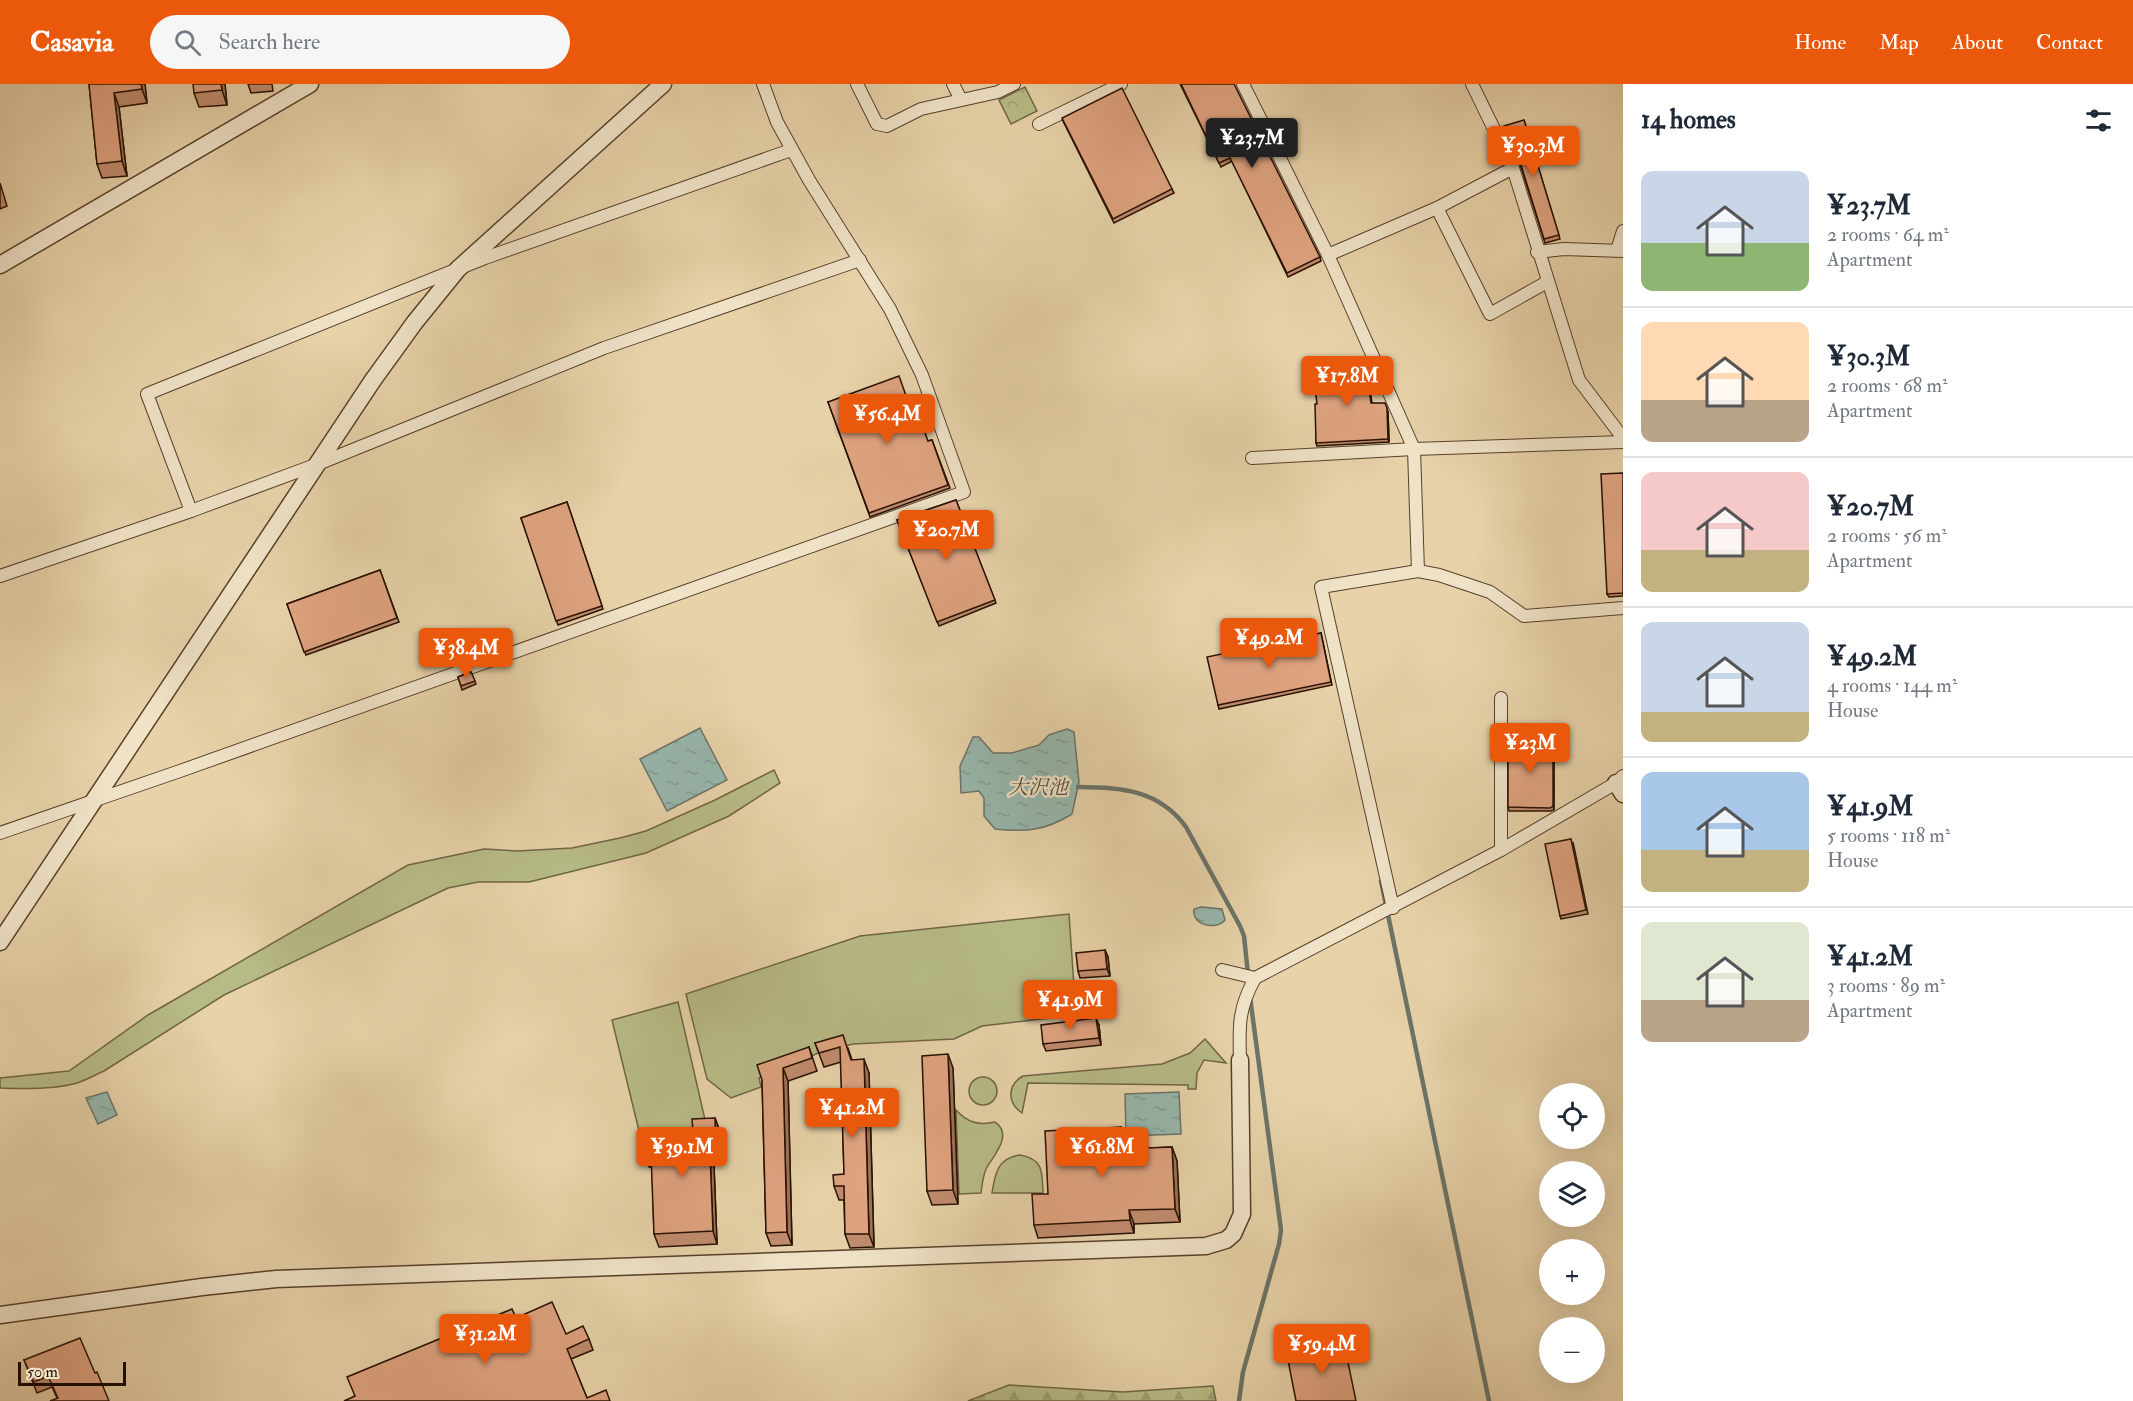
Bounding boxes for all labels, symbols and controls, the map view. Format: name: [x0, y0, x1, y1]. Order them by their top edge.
search box: [150, 15, 570, 69]
text: Casavia: [30, 25, 114, 60]
icon: search: [171, 26, 204, 59]
text: Search here: [219, 28, 320, 56]
text: Home: [1794, 29, 1846, 56]
text: Map: [1879, 29, 1919, 56]
text: About: [1952, 29, 2003, 56]
text: Contact: [2036, 29, 2103, 56]
text: 14 homes: [1641, 104, 1736, 136]
icon: filters: [2082, 104, 2115, 137]
pin: ¥23.7M: [1203, 118, 1301, 169]
text: ¥23.7M: [1220, 125, 1284, 150]
pin: ¥30.3M: [1484, 126, 1582, 177]
text: ¥30.3M: [1501, 133, 1565, 158]
text: ¥23.7M: [1827, 190, 1911, 222]
icon: home: [1689, 195, 1761, 267]
text: 2 rooms · 64 m²: [1827, 222, 1949, 247]
text: Apartment: [1827, 247, 1912, 272]
text: ¥30.3M: [1827, 341, 1910, 373]
icon: home: [1689, 346, 1761, 418]
pin: ¥17.8M: [1298, 356, 1396, 407]
text: ¥17.8M: [1315, 363, 1379, 388]
text: 2 rooms · 68 m²: [1827, 373, 1948, 398]
pin: ¥56.4M: [838, 394, 936, 445]
text: Apartment: [1827, 398, 1912, 423]
text: ¥56.4M: [853, 401, 921, 426]
text: ¥20.7M: [1827, 491, 1914, 523]
icon: home: [1689, 496, 1761, 568]
pin: ¥20.7M: [897, 510, 995, 561]
text: ¥20.7M: [912, 517, 980, 542]
text: 2 rooms · 56 m²: [1827, 523, 1947, 548]
text: Apartment: [1827, 548, 1912, 573]
pin: ¥49.2M: [1220, 618, 1318, 669]
text: ¥49.2M: [1234, 625, 1304, 650]
pin: ¥38.4M: [417, 628, 515, 679]
text: ¥38.4M: [433, 635, 499, 660]
text: ¥49.2M: [1827, 641, 1917, 673]
icon: home: [1689, 646, 1761, 718]
text: 4 rooms · 144 m²: [1827, 673, 1957, 698]
text: House: [1827, 698, 1878, 723]
pin: ¥23M: [1494, 723, 1566, 774]
text: ¥23M: [1504, 730, 1556, 755]
water label: 大沢池: [1008, 775, 1070, 800]
text: ¥41.9M: [1827, 791, 1913, 823]
icon: home: [1689, 796, 1761, 868]
text: 5 rooms · 118 m²: [1827, 823, 1950, 848]
text: House: [1827, 848, 1878, 873]
text: ¥41.2M: [1827, 941, 1913, 973]
icon: home: [1689, 946, 1761, 1018]
text: 3 rooms · 89 m²: [1827, 973, 1945, 998]
pin: ¥41.9M: [1021, 980, 1119, 1031]
text: ¥41.9M: [1037, 987, 1103, 1012]
text: Apartment: [1827, 998, 1912, 1023]
map controls: [1539, 1083, 1605, 1383]
button: locate: [1539, 1083, 1605, 1149]
pin: ¥41.2M: [803, 1088, 901, 1139]
text: ¥41.2M: [819, 1095, 885, 1120]
pin: ¥39.1M: [633, 1127, 731, 1178]
pin: ¥61.8M: [1053, 1127, 1151, 1178]
text: ¥39.1M: [650, 1134, 714, 1159]
text: ¥61.8M: [1070, 1134, 1134, 1159]
button: layers: [1539, 1161, 1605, 1227]
button: +: [1539, 1239, 1605, 1305]
pin: ¥31.2M: [436, 1314, 534, 1365]
button: −: [1539, 1317, 1605, 1383]
text: ¥31.2M: [453, 1321, 517, 1346]
pin: ¥59.4M: [1273, 1324, 1371, 1375]
text: ¥59.4M: [1288, 1331, 1356, 1356]
scale bar: [18, 1359, 126, 1386]
text: 50 m: [27, 1362, 58, 1382]

